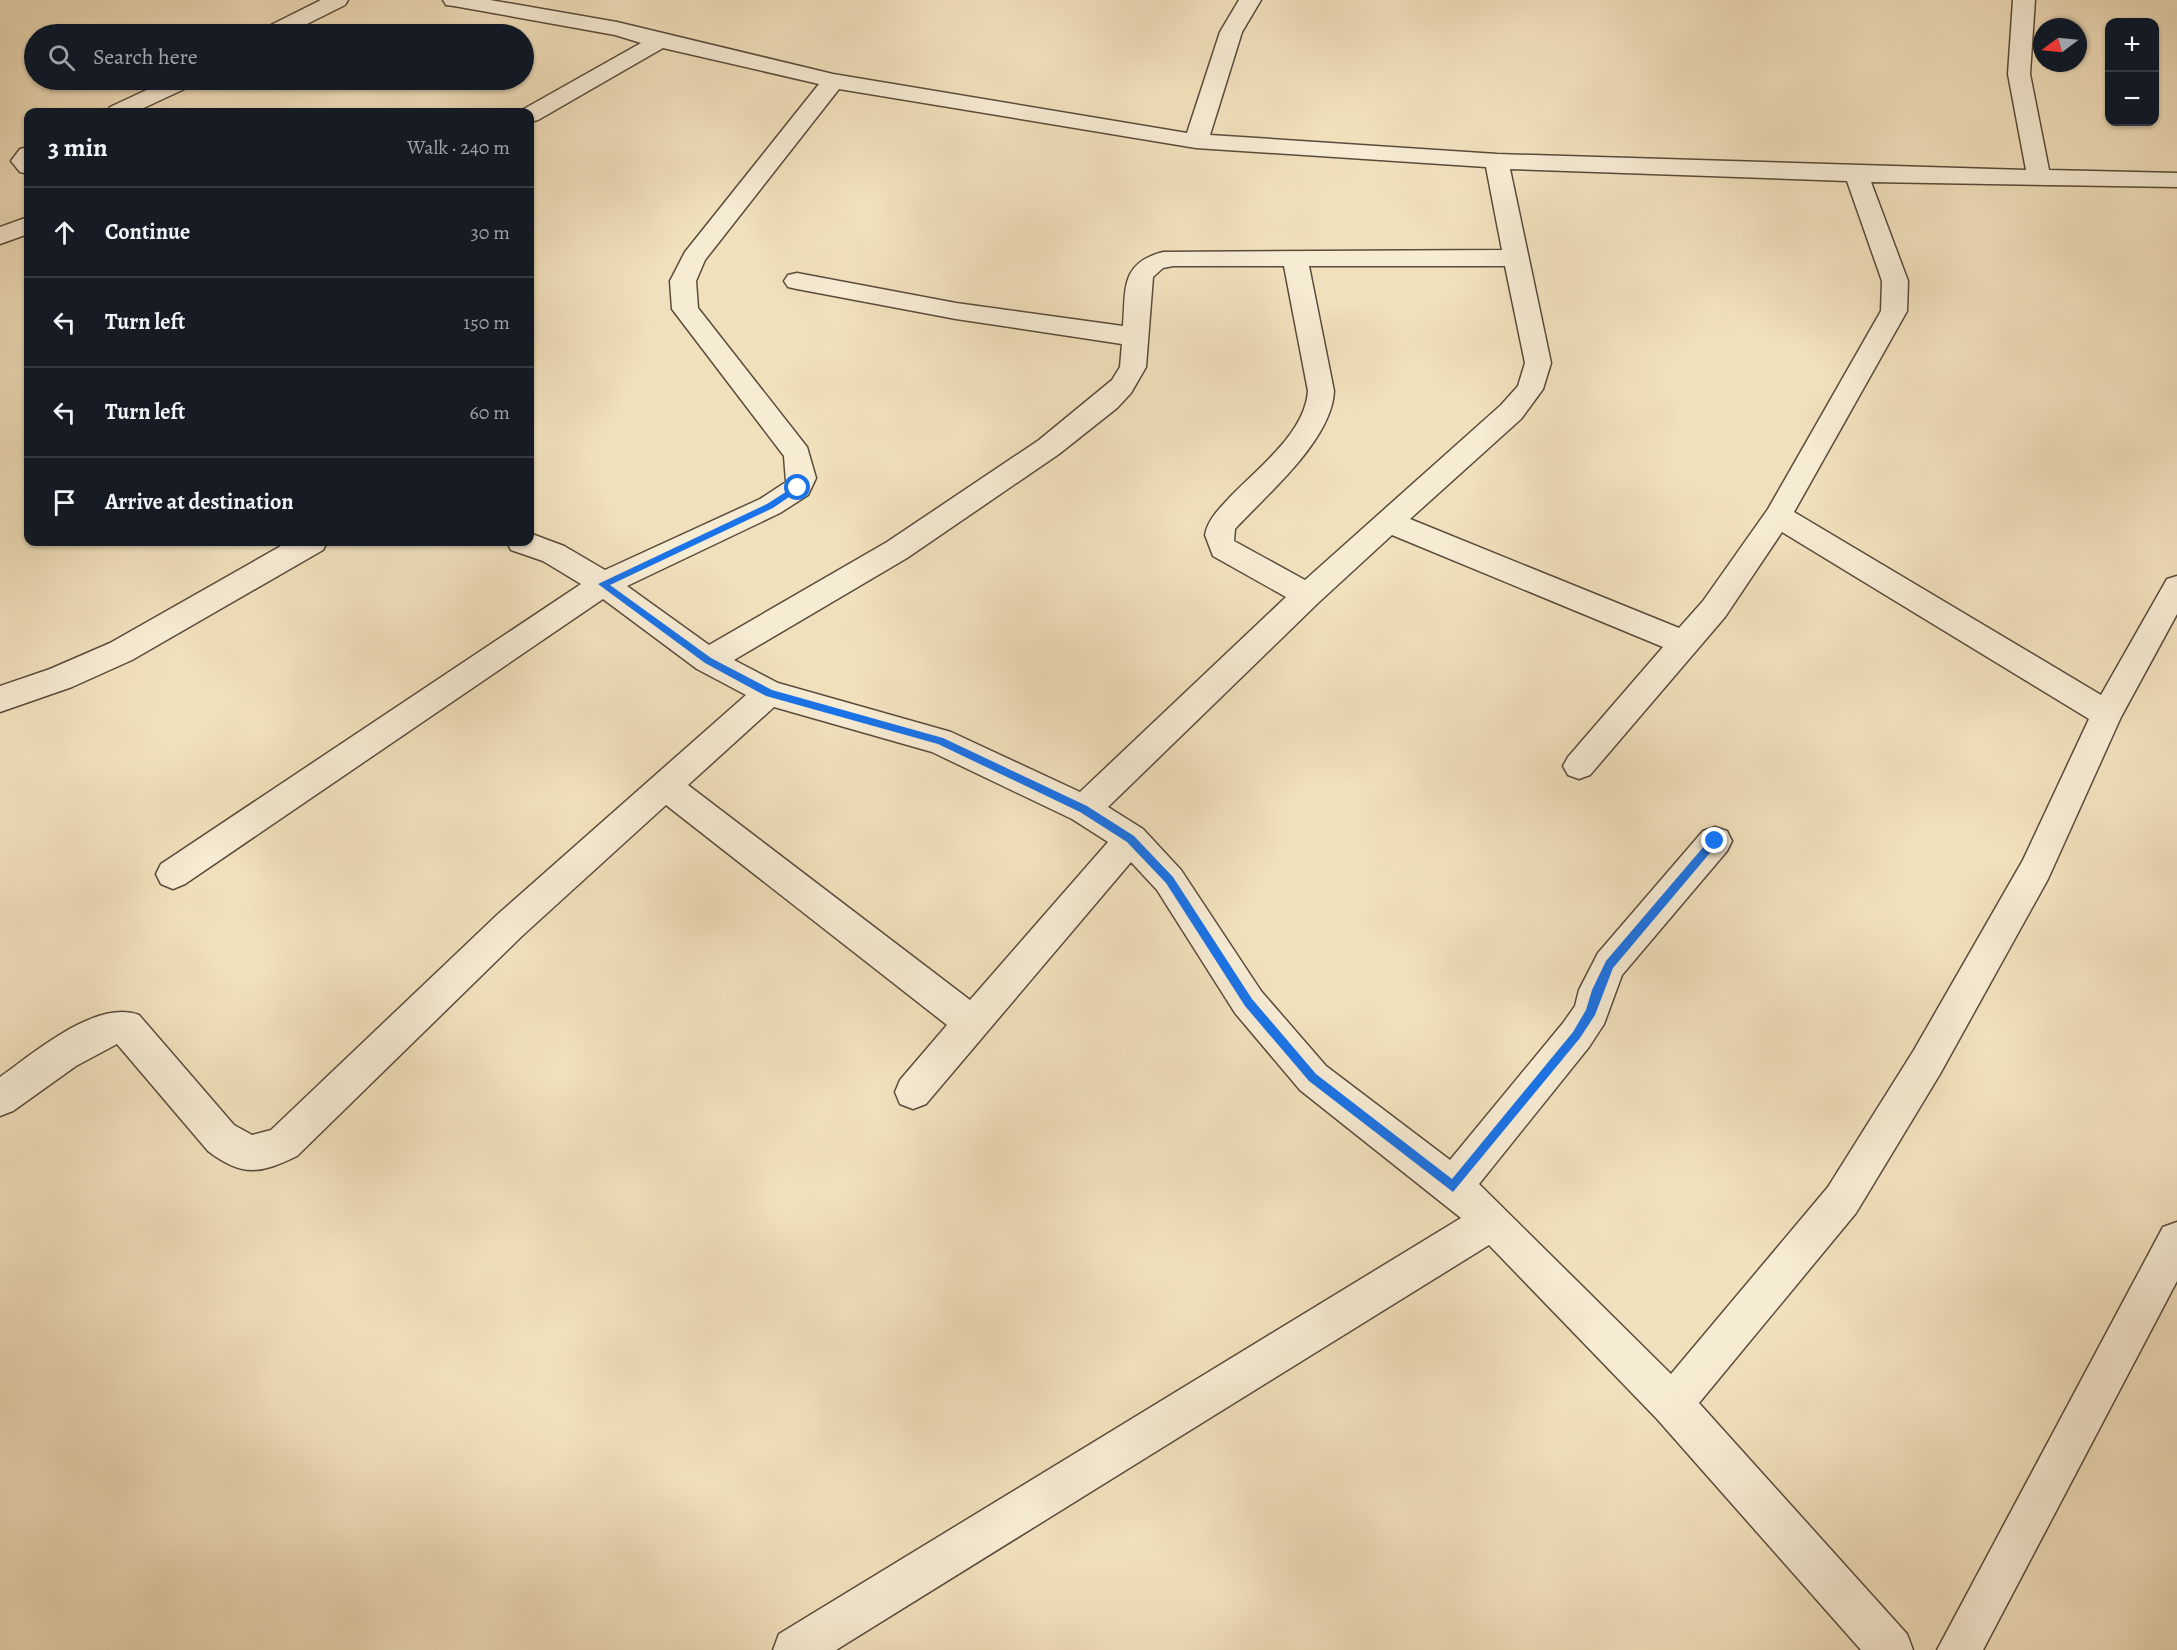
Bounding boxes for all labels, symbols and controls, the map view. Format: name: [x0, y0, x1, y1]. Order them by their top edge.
north arrow: [2033, 18, 2087, 72]
map controls: [2105, 18, 2159, 126]
button: +: [2105, 18, 2159, 72]
search box: [24, 24, 534, 90]
icon: search: [45, 41, 78, 74]
text: Search here: [93, 42, 198, 72]
button: −: [2105, 72, 2159, 126]
text: 3 min: [48, 130, 108, 165]
text: Walk · 240 m: [407, 134, 510, 161]
icon: ahead: [48, 216, 81, 249]
text: Continue: [105, 217, 190, 247]
text: 30 m: [470, 219, 510, 246]
icon: left: [48, 306, 81, 339]
text: Turn left: [105, 307, 185, 337]
text: 150 m: [463, 309, 510, 336]
icon: left: [48, 396, 81, 429]
text: Turn left: [105, 397, 185, 427]
text: 60 m: [470, 399, 510, 426]
route start: [784, 474, 810, 500]
icon: arrive: [48, 486, 81, 519]
text: Arrive at destination: [105, 487, 294, 517]
route end: [1701, 827, 1727, 853]

